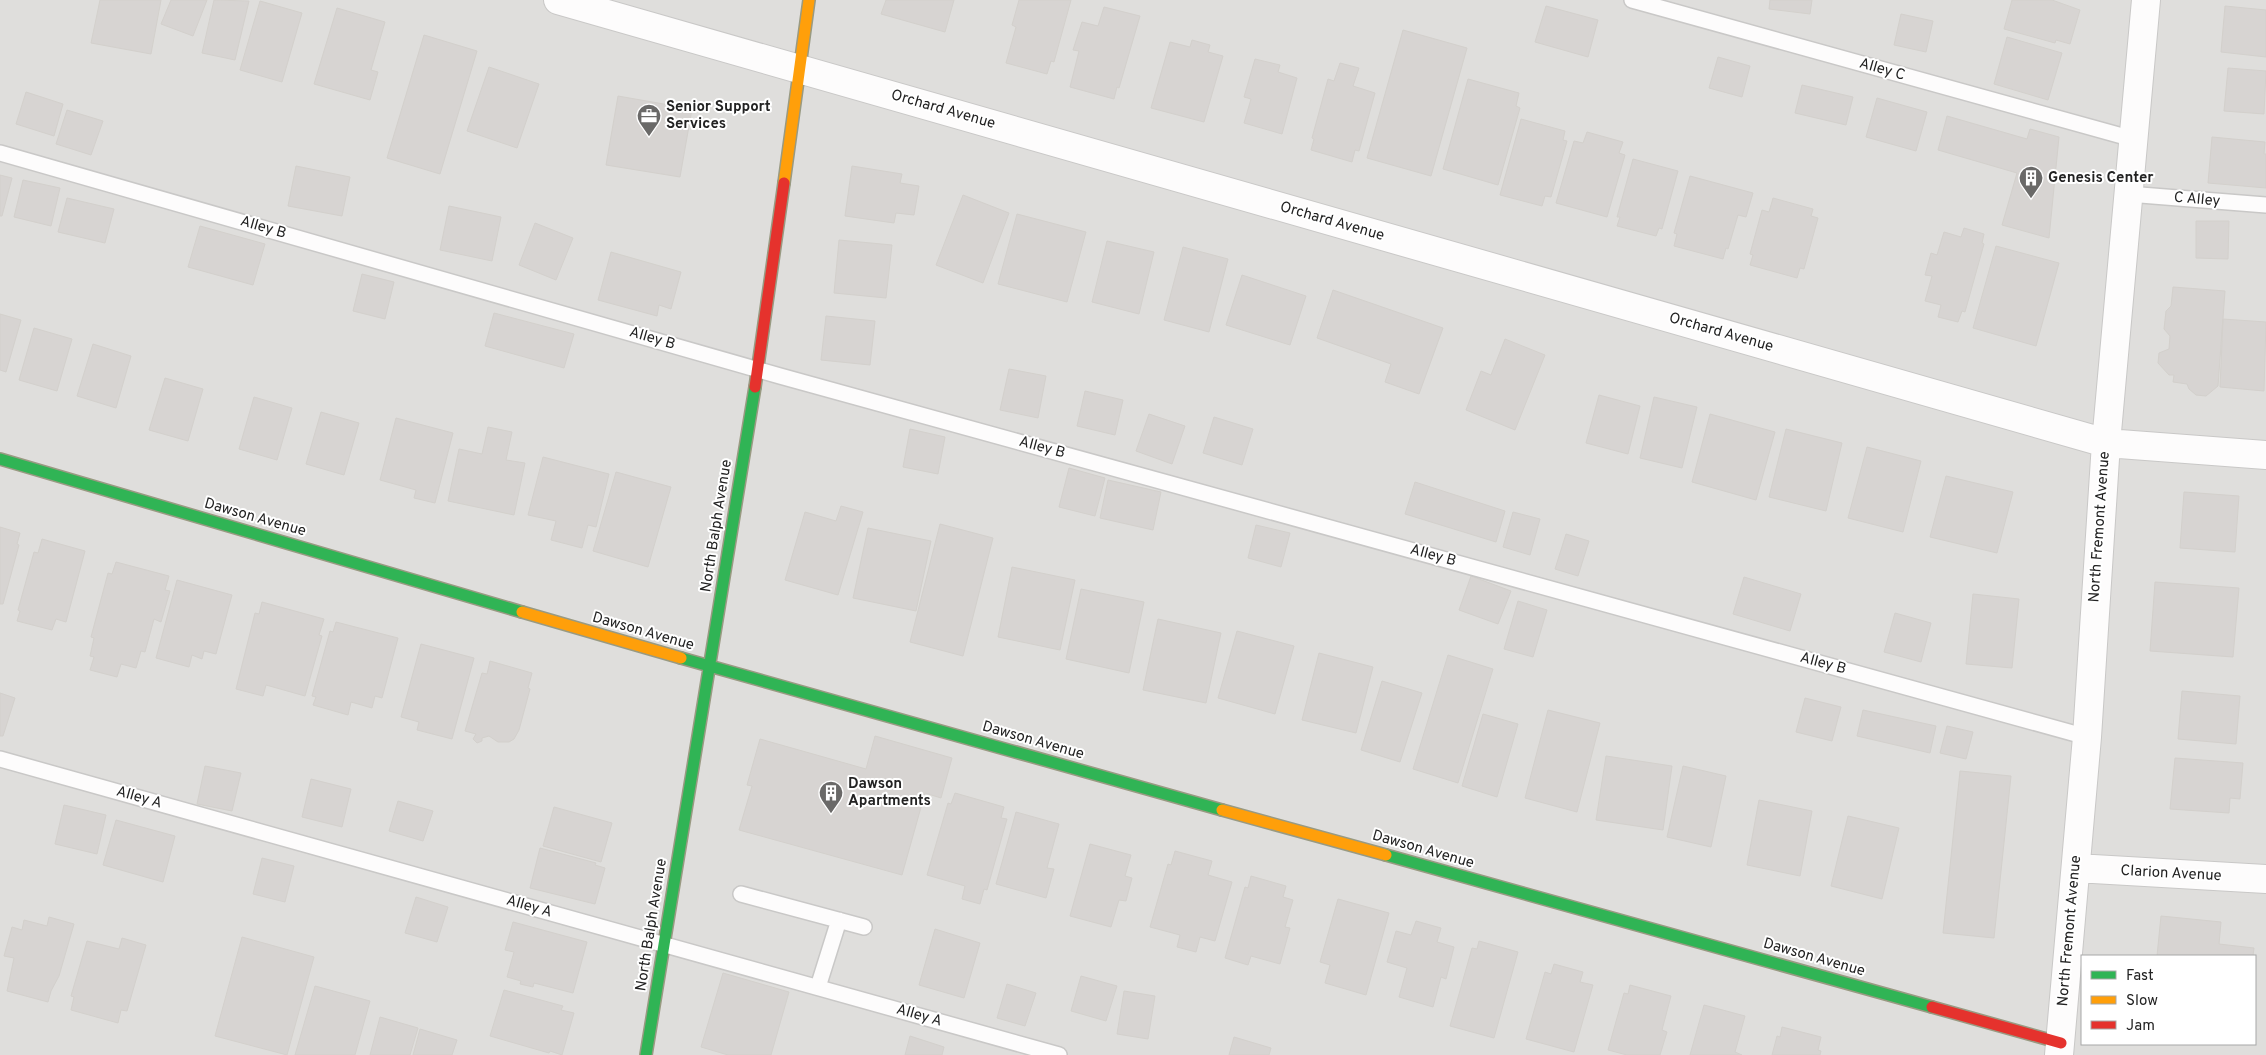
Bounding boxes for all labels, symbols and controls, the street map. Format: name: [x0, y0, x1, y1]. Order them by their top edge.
street label: Alley C: [1857, 54, 1907, 86]
street label: Orchard Avenue: [889, 86, 997, 134]
place label: Senior Support Services: [666, 98, 771, 134]
office icon: Senior Support Services: [636, 103, 662, 137]
building icon: Genesis Center: [2018, 165, 2044, 199]
place label: Genesis Center: [2048, 169, 2154, 188]
street label: C Alley: [2173, 189, 2221, 211]
street label: Orchard Avenue: [1278, 198, 1386, 246]
street label: Alley B: [238, 212, 288, 244]
street label: Orchard Avenue: [1667, 309, 1775, 357]
street label: Alley B: [627, 323, 677, 355]
street label: Alley B: [1017, 433, 1067, 463]
street label: North Fremont Avenue: [2085, 451, 2115, 603]
street label: North Balph Avenue: [697, 458, 737, 594]
street label: Dawson Avenue: [202, 494, 308, 542]
street label: Alley B: [1408, 541, 1458, 571]
street label: Dawson Avenue: [590, 608, 696, 656]
street label: Alley B: [1798, 649, 1848, 679]
street label: Dawson Avenue: [980, 717, 1086, 765]
place label: Dawson Apartments: [848, 775, 931, 811]
building icon: Dawson Apartments: [818, 780, 844, 814]
street label: Alley A: [114, 782, 164, 814]
street label: Dawson Avenue: [1370, 826, 1476, 874]
street label: North Fremont Avenue: [2054, 855, 2086, 1007]
street label: North Balph Avenue: [632, 857, 672, 993]
street label: Clarion Avenue: [2120, 862, 2222, 886]
street label: Alley A: [504, 891, 554, 923]
street label: Dawson Avenue: [1761, 934, 1867, 982]
legend: [2081, 955, 2256, 1045]
text: Fast: [2126, 967, 2154, 986]
text: Slow: [2126, 992, 2158, 1011]
street label: Alley A: [894, 1000, 944, 1032]
text: Jam: [2126, 1017, 2155, 1036]

